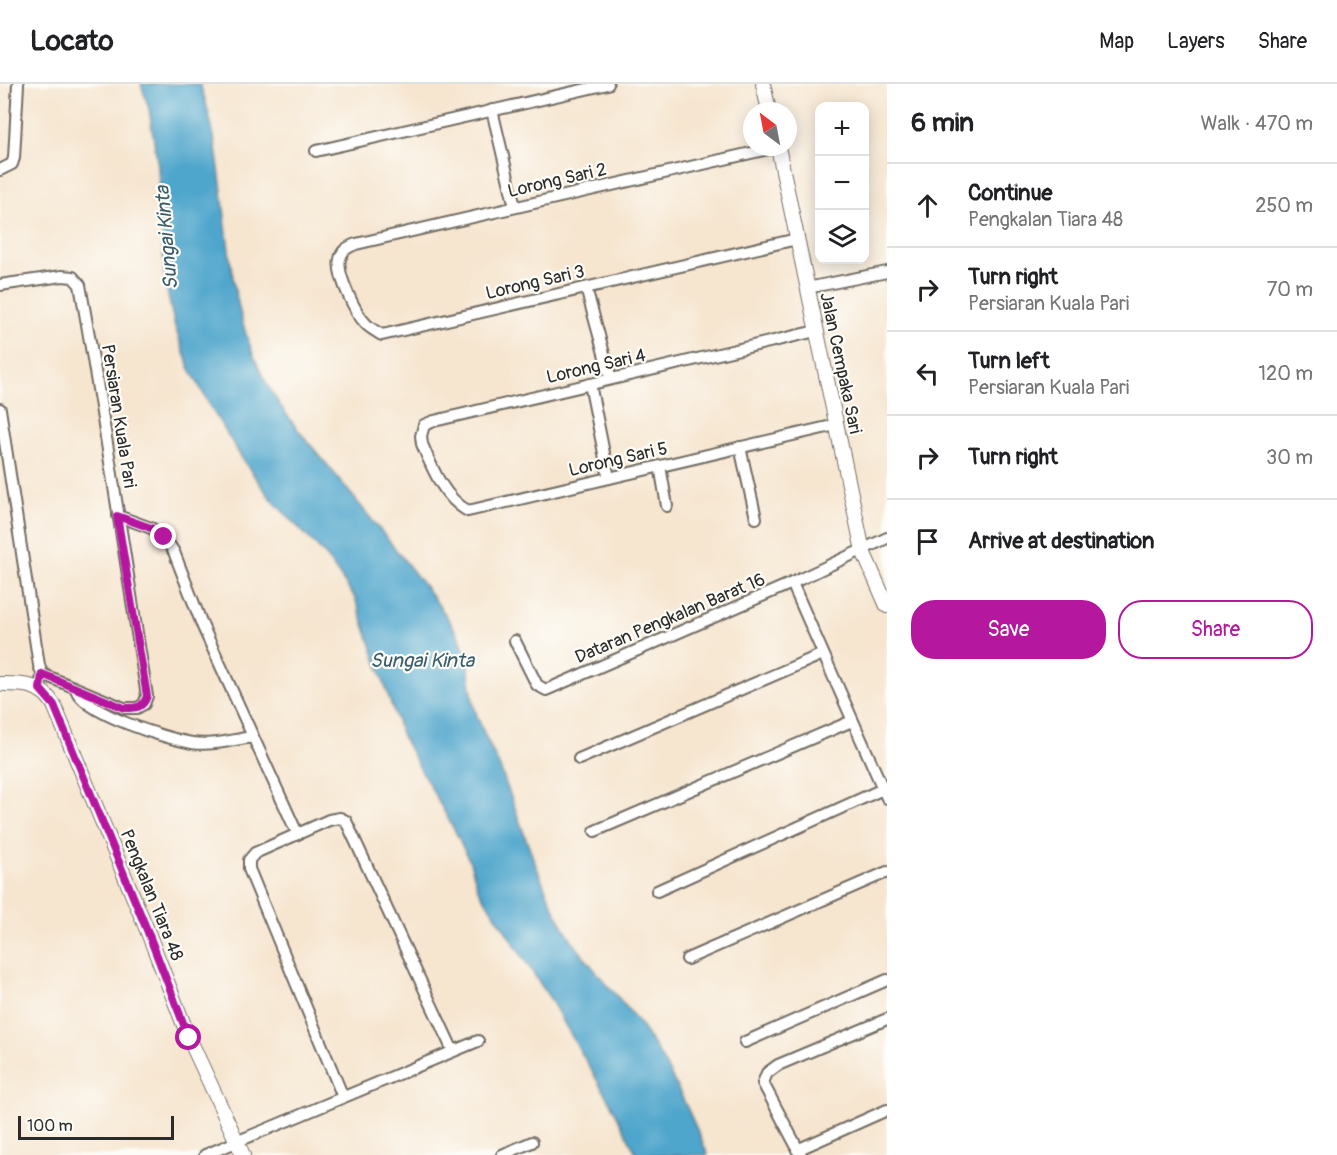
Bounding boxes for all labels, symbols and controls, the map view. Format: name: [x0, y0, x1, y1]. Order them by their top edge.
text: Locato: [30, 24, 114, 59]
text: Map: [1099, 28, 1134, 55]
text: Layers: [1167, 28, 1225, 55]
text: Share: [1258, 28, 1307, 55]
north arrow: [743, 102, 797, 156]
map controls: [815, 102, 869, 264]
button: +: [815, 102, 869, 156]
text: 6 min: [911, 107, 974, 139]
text: Walk · 470 m: [1200, 111, 1313, 136]
button: −: [815, 156, 869, 210]
street label: Lorong Sari 2: [505, 158, 609, 203]
text: Continue: [968, 179, 1052, 207]
water label: Sungai Kinta: [149, 183, 183, 291]
icon: ahead: [911, 189, 944, 222]
text: 250 m: [1255, 193, 1313, 218]
text: Pengkalan Tiara 48: [968, 207, 1123, 232]
button: layers: [815, 210, 869, 264]
street label: Lorong Sari 3: [483, 260, 587, 305]
text: Turn right: [968, 263, 1058, 291]
icon: right: [911, 273, 944, 306]
text: 70 m: [1267, 277, 1313, 302]
street label: Jalan Cempaka Sari: [814, 290, 867, 436]
text: Persiaran Kuala Pari: [968, 291, 1129, 316]
street label: Persiaran Kuala Pari: [96, 343, 141, 490]
street label: Lorong Sari 4: [544, 344, 649, 389]
text: Turn left: [968, 347, 1050, 375]
icon: left: [911, 357, 944, 390]
text: 120 m: [1258, 361, 1313, 386]
text: Persiaran Kuala Pari: [968, 375, 1129, 400]
street label: Lorong Sari 5: [566, 437, 670, 482]
icon: right: [911, 441, 944, 474]
text: Turn right: [968, 443, 1058, 471]
text: 30 m: [1266, 445, 1313, 470]
route end: [150, 523, 176, 549]
icon: arrive: [911, 525, 944, 558]
text: Arrive at destination: [968, 527, 1154, 555]
street label: Dataran Pengkalan Barat 16: [572, 568, 769, 669]
button: Save: [911, 600, 1106, 659]
button: Share: [1118, 600, 1313, 659]
water label: Sungai Kinta: [370, 648, 476, 673]
street label: Pengkalan Tiara 48: [115, 826, 188, 964]
route start: [175, 1024, 201, 1050]
scale bar: [18, 1113, 174, 1140]
text: 100 m: [27, 1116, 73, 1136]

